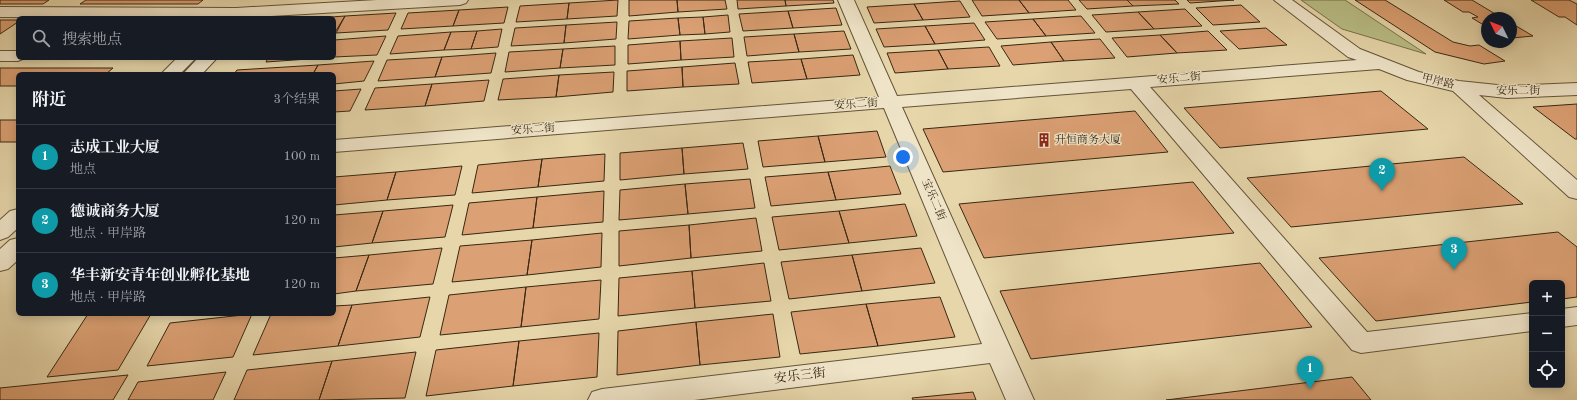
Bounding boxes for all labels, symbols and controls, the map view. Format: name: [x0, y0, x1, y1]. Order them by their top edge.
north arrow: [1481, 12, 1517, 48]
search box: [16, 16, 336, 60]
icon: search: [30, 27, 52, 49]
text: 搜索地点: [62, 33, 122, 48]
street label: 安乐二街: [1156, 70, 1201, 86]
street label: 甲岸路: [1421, 71, 1456, 91]
street label: 安乐二街: [1496, 84, 1540, 97]
text: 附近: [32, 92, 66, 109]
text: 3个结果: [273, 93, 320, 106]
street label: 安乐二街: [834, 96, 878, 112]
street label: 安乐二街: [511, 121, 555, 137]
building icon: 升恒商务大厦: [1036, 132, 1052, 148]
place label: 升恒商务大厦: [1055, 133, 1121, 146]
text: 志成工业大厦: [70, 141, 160, 156]
your location: [893, 147, 913, 167]
text: 1: [41, 150, 49, 163]
text: 100 m: [283, 150, 320, 163]
pin: 2: [1369, 158, 1395, 191]
text: 地点: [70, 163, 96, 176]
street label: 宝乐二街: [919, 177, 948, 222]
text: 德诚商务大厦: [70, 205, 160, 220]
text: 2: [41, 214, 49, 227]
text: 120 m: [283, 214, 320, 227]
text: 地点 · 甲岸路: [70, 227, 146, 240]
pin: 3: [1441, 237, 1467, 270]
text: 华丰新安青年创业孵化基地: [70, 269, 250, 284]
text: 3: [41, 278, 49, 291]
text: 120 m: [283, 278, 320, 291]
map controls: [1529, 280, 1565, 388]
button: +: [1529, 280, 1565, 316]
text: 地点 · 甲岸路: [70, 291, 146, 304]
button: −: [1529, 316, 1565, 352]
button: locate: [1529, 352, 1565, 388]
pin: 1: [1297, 356, 1323, 389]
street label: 安乐三街: [773, 365, 827, 386]

